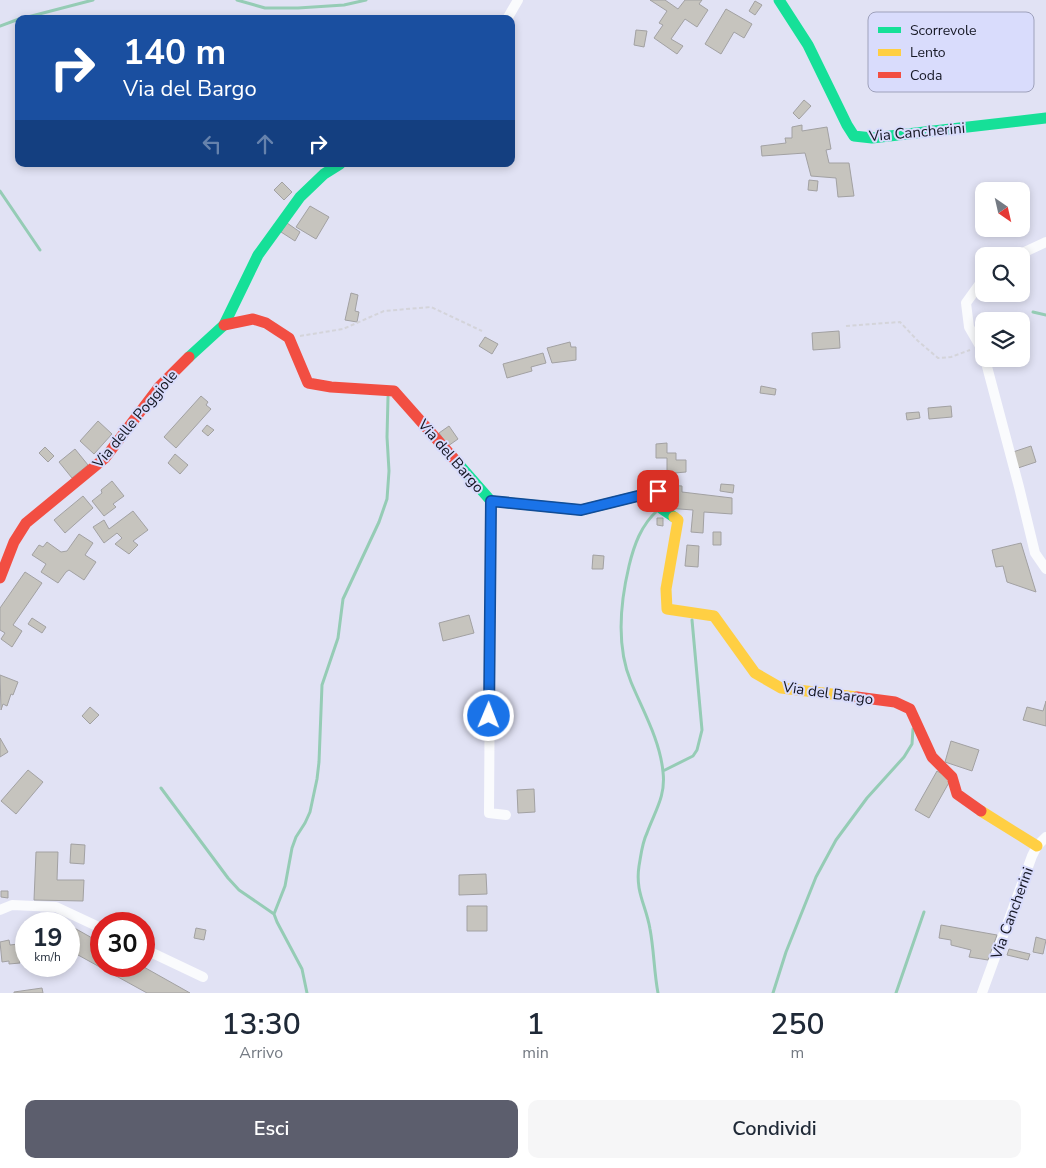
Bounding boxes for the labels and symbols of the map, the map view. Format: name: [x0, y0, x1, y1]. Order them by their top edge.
legend: [868, 12, 1034, 92]
text: Scorrevole: [910, 21, 976, 40]
text: Lento: [910, 43, 946, 62]
text: Coda: [910, 66, 942, 85]
street label: Via Cancherini: [867, 118, 966, 146]
north arrow: [975, 182, 1030, 238]
street label: Via delle Poggiole: [87, 366, 182, 473]
street label: Via del Bargo: [413, 414, 488, 497]
pin: [637, 470, 679, 512]
street label: Via del Bargo: [780, 677, 875, 709]
position arrow: [462, 689, 514, 741]
street label: Via Cancherini: [986, 864, 1038, 963]
speed limit sign: 30: [90, 912, 155, 977]

